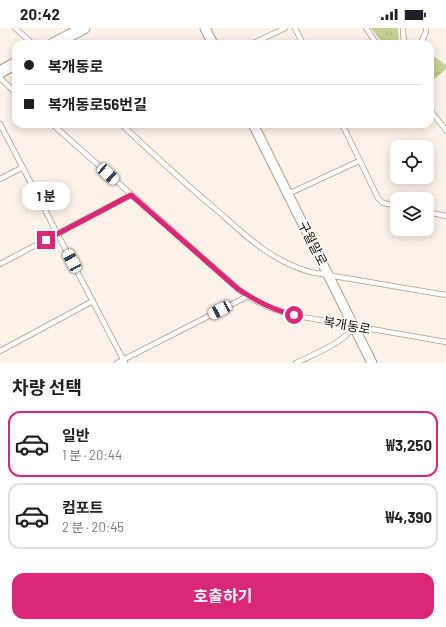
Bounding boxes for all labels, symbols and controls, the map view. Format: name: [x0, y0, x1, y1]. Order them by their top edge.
text: 20:42: [20, 5, 60, 23]
text: 복개동로: [48, 57, 103, 75]
text: 복개동로56번길: [48, 95, 147, 113]
map controls: [390, 140, 434, 236]
button: locate: [390, 140, 434, 184]
car: [95, 162, 121, 186]
callout: 1 분: [22, 182, 70, 210]
text: 1 분: [36, 188, 56, 204]
button: layers: [390, 192, 434, 236]
street label: 구월말로: [295, 218, 331, 268]
route end: [37, 231, 55, 249]
car: [61, 248, 83, 274]
car: [207, 299, 233, 321]
route start: [285, 306, 303, 324]
street label: 복개동로: [322, 313, 372, 337]
text: 차량 선택: [12, 376, 82, 398]
icon: car: [14, 426, 50, 462]
text: 일반: [62, 426, 90, 444]
text: ₩3,250: [386, 436, 432, 454]
text: 1 분 · 20:44: [62, 447, 122, 463]
icon: car: [14, 498, 50, 534]
text: 컴포트: [62, 498, 103, 516]
text: ₩4,390: [385, 508, 432, 526]
text: 2 분 · 20:45: [62, 519, 124, 535]
button: 호출하기: [12, 573, 434, 619]

